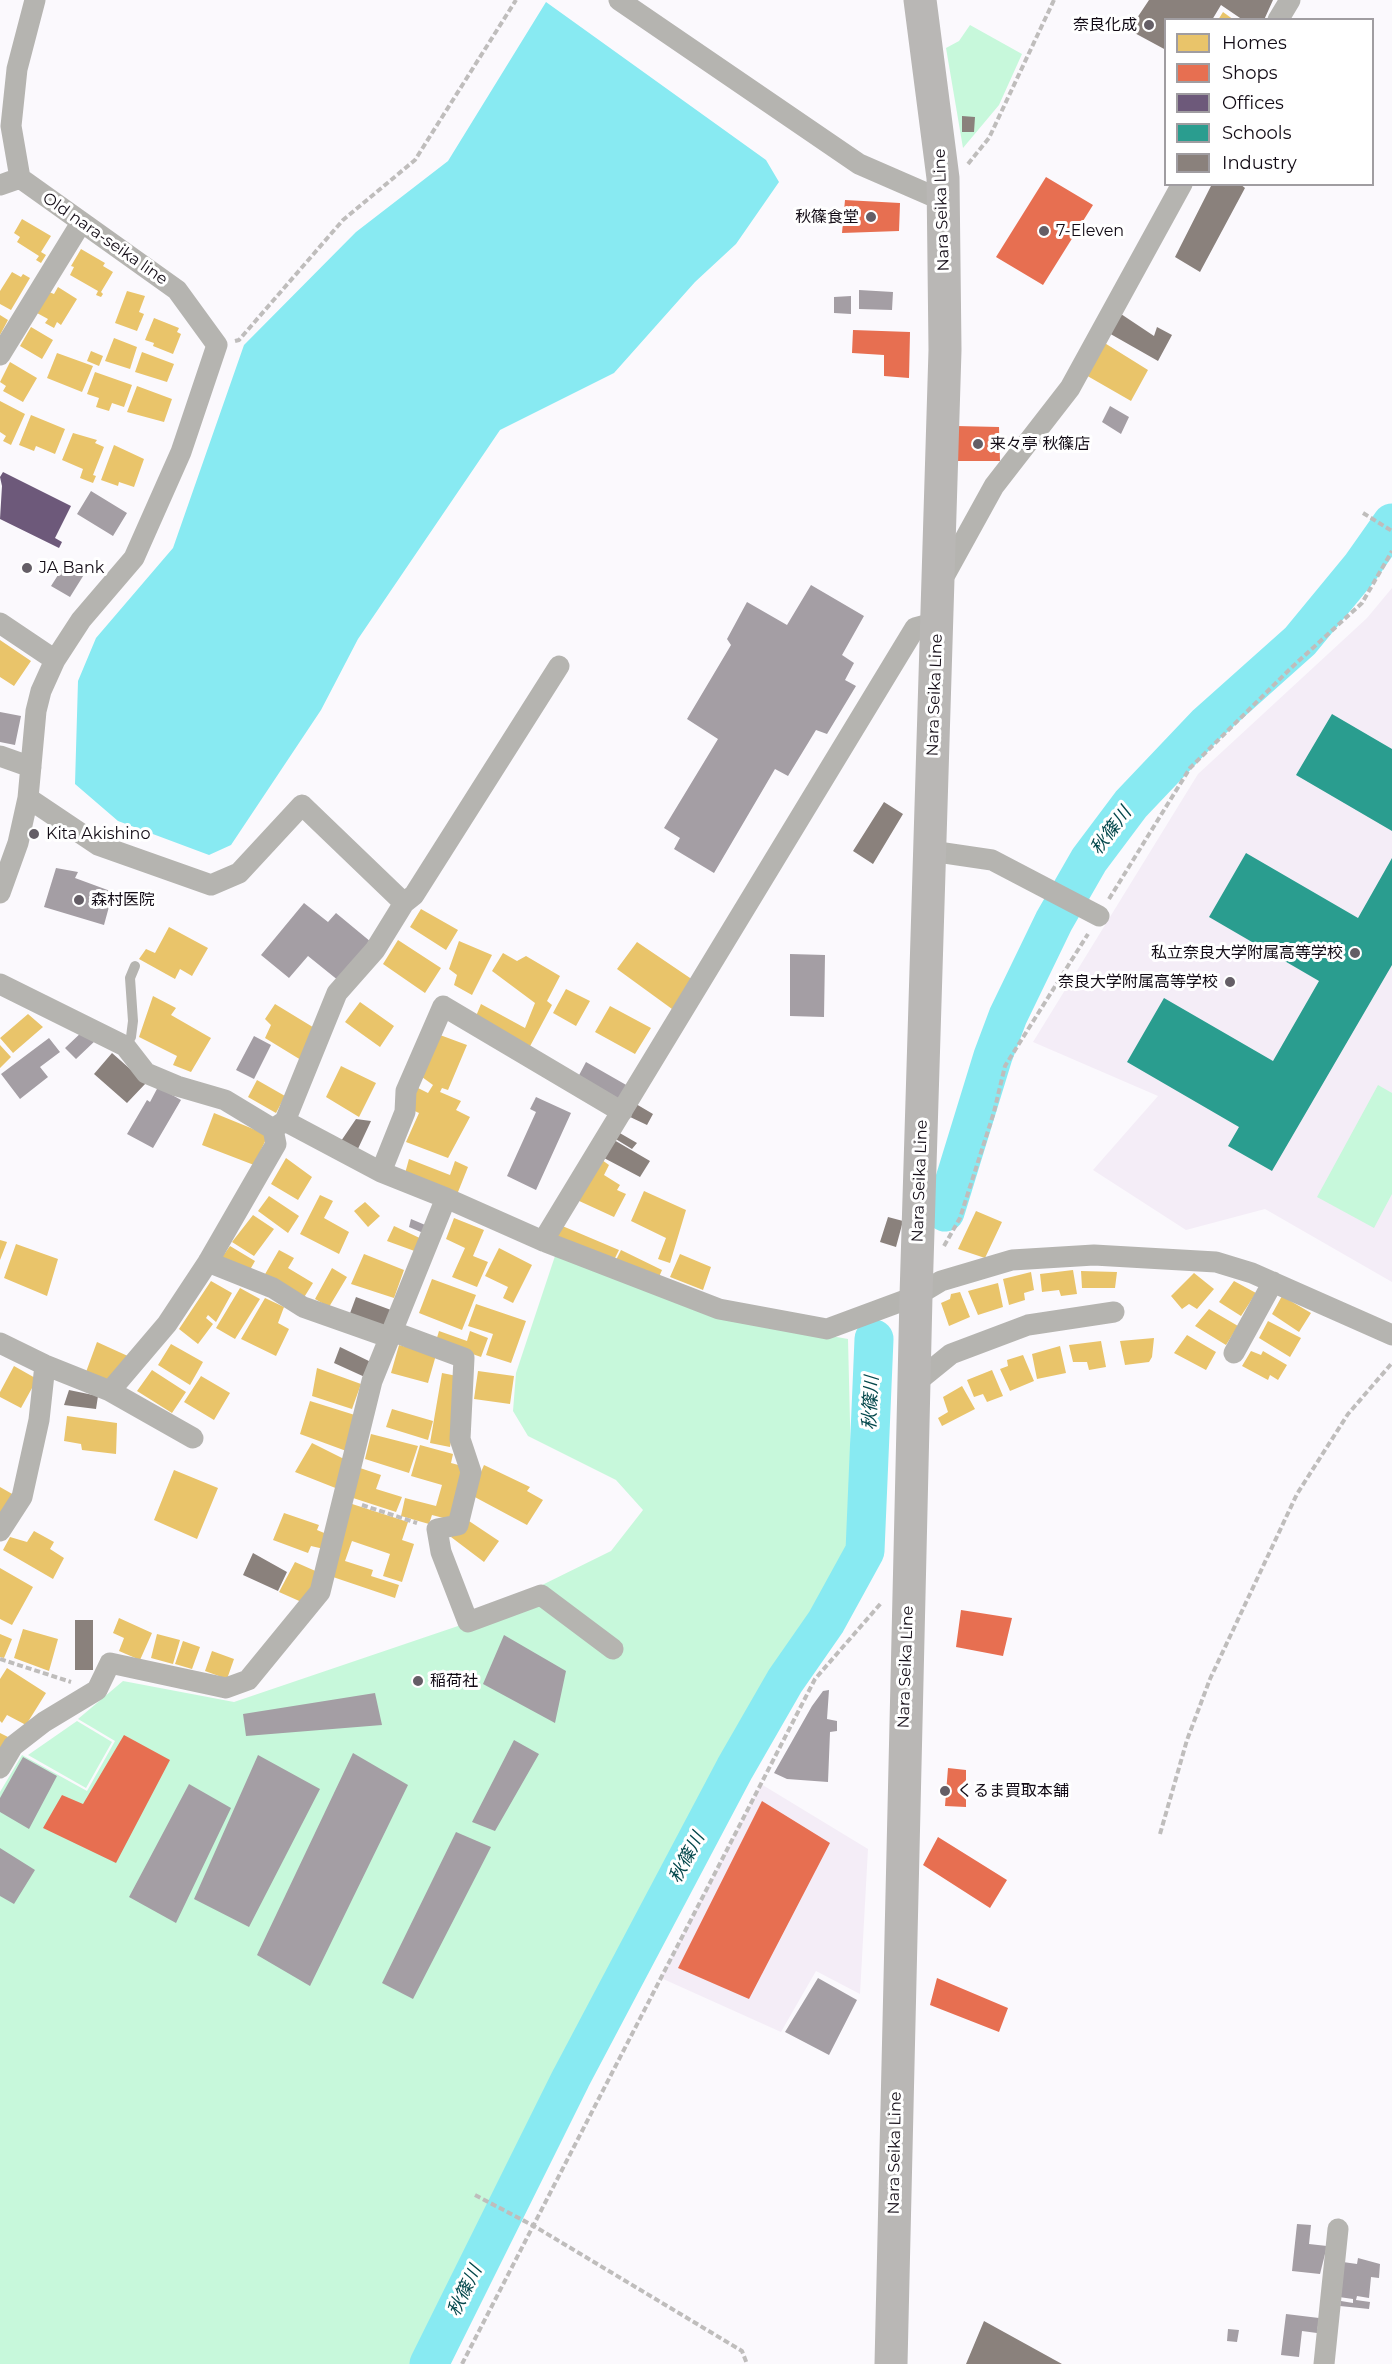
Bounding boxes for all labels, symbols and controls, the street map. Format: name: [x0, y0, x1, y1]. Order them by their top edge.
place label: 奈良化成: [1073, 15, 1137, 35]
marker: 奈良化成: [1142, 18, 1156, 32]
legend: [1164, 18, 1374, 186]
text: Homes: [1222, 32, 1287, 54]
text: Shops: [1222, 62, 1278, 84]
text: Offices: [1222, 92, 1284, 114]
text: Schools: [1222, 122, 1291, 144]
street label: Nara Seika Line: [930, 148, 954, 272]
text: Industry: [1222, 152, 1297, 174]
street label: Old nara-seika line: [39, 189, 171, 289]
place label: 秋篠食堂: [795, 207, 859, 227]
marker: 秋篠食堂: [864, 210, 878, 224]
place label: 7-Eleven: [1056, 221, 1124, 241]
marker: 7-Eleven: [1037, 224, 1051, 238]
place label: 来々亭 秋篠店: [990, 434, 1090, 454]
marker: 来々亭 秋篠店: [971, 437, 985, 451]
place label: JA Bank: [39, 558, 104, 578]
marker: JA Bank: [20, 561, 34, 575]
street label: Nara Seika Line: [923, 633, 947, 757]
water label: 秋篠川: [1086, 803, 1136, 859]
place label: Kita Akishino: [46, 824, 150, 844]
marker: Kita Akishino: [27, 827, 41, 841]
place label: 森村医院: [91, 890, 155, 910]
marker: 森村医院: [72, 893, 86, 907]
place label: 私立奈良大学附属高等学校: [1151, 943, 1343, 963]
marker: 私立奈良大学附属高等学校: [1348, 946, 1362, 960]
place label: 奈良大学附属高等学校: [1058, 972, 1218, 992]
marker: 奈良大学附属高等学校: [1223, 975, 1237, 989]
street label: Nara Seika Line: [908, 1119, 932, 1243]
water label: 秋篠川: [859, 1375, 883, 1431]
street label: Nara Seika Line: [894, 1605, 918, 1729]
place label: 稲荷社: [430, 1671, 478, 1691]
marker: 稲荷社: [411, 1674, 425, 1688]
place label: くるま買取本舗: [957, 1781, 1069, 1801]
marker: くるま買取本舗: [938, 1784, 952, 1798]
water label: 秋篠川: [665, 1829, 709, 1887]
street label: Nara Seika Line: [884, 2091, 906, 2215]
water label: 秋篠川: [443, 2262, 487, 2320]

